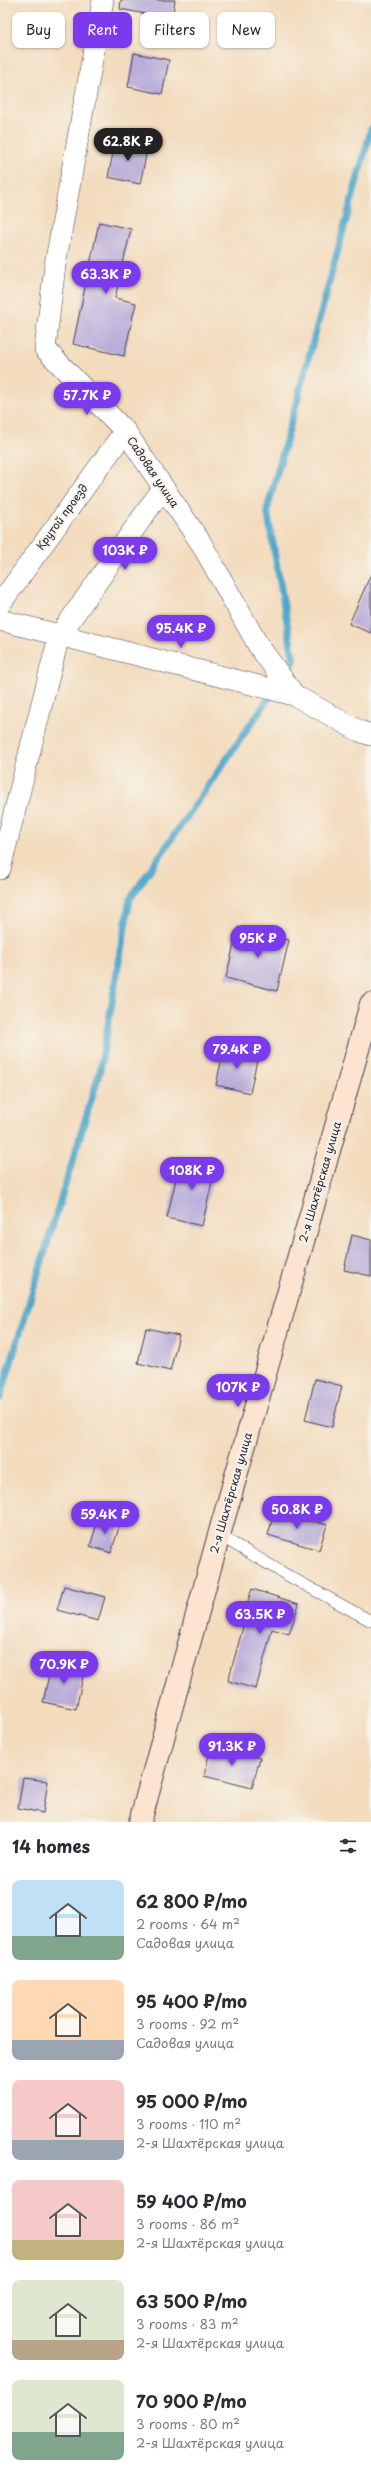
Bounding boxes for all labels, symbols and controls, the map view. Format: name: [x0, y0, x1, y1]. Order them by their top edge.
chip: Buy: [12, 12, 65, 48]
chip: Rent: [73, 12, 132, 48]
chip: Filters: [140, 12, 209, 48]
chip: New: [217, 12, 275, 48]
pin: 62.8K ₽: [91, 128, 165, 162]
text: 62.8K ₽: [103, 131, 153, 150]
pin: 63.3K ₽: [69, 261, 143, 295]
text: 63.3K ₽: [81, 264, 131, 283]
pin: 57.7K ₽: [50, 382, 124, 416]
text: 57.7K ₽: [63, 385, 111, 404]
street label: Садовая улица: [123, 433, 184, 511]
street label: Крутой проезд: [32, 480, 91, 553]
pin: 103K ₽: [92, 537, 158, 571]
text: 103K ₽: [102, 540, 148, 559]
pin: 95.4K ₽: [144, 615, 218, 649]
text: 95.4K ₽: [156, 618, 206, 637]
pin: 95K ₽: [230, 925, 286, 959]
text: 95K ₽: [239, 928, 277, 947]
pin: 79.4K ₽: [200, 1036, 274, 1070]
text: 79.4K ₽: [213, 1039, 261, 1058]
street label: 2-я Шахтёрская улица: [294, 1119, 345, 1244]
pin: 108K ₽: [159, 1157, 225, 1191]
text: 108K ₽: [169, 1160, 215, 1179]
pin: 107K ₽: [205, 1374, 271, 1408]
text: 107K ₽: [216, 1377, 260, 1396]
street label: 2-я Шахтёрская улица: [205, 1430, 256, 1555]
pin: 50.8K ₽: [260, 1496, 334, 1530]
text: 50.8K ₽: [271, 1499, 323, 1518]
pin: 59.4K ₽: [68, 1501, 142, 1535]
text: 59.4K ₽: [80, 1504, 130, 1523]
pin: 63.5K ₽: [223, 1601, 297, 1635]
text: 63.5K ₽: [235, 1604, 285, 1623]
pin: 70.9K ₽: [27, 1651, 101, 1685]
text: 70.9K ₽: [39, 1654, 89, 1673]
pin: 91.3K ₽: [195, 1733, 269, 1767]
text: 91.3K ₽: [208, 1736, 256, 1755]
text: 14 homes: [12, 1833, 90, 1859]
icon: filters: [337, 1835, 359, 1857]
text: 62 800 ₽/mo: [136, 1888, 247, 1914]
icon: home: [44, 1896, 92, 1944]
text: 2 rooms · 64 m²: [136, 1914, 240, 1933]
text: Садовая улица: [136, 1933, 234, 1952]
text: 95 400 ₽/mo: [136, 1988, 247, 2014]
icon: home: [44, 1996, 92, 2044]
text: 3 rooms · 92 m²: [136, 2014, 239, 2033]
text: Садовая улица: [136, 2033, 234, 2052]
text: 95 000 ₽/mo: [136, 2088, 247, 2114]
icon: home: [44, 2096, 92, 2144]
text: 3 rooms · 110 m²: [136, 2114, 241, 2133]
text: 2-я Шахтёрская улица: [136, 2133, 284, 2152]
text: 59 400 ₽/mo: [136, 2188, 247, 2214]
icon: home: [44, 2196, 92, 2244]
text: 3 rooms · 86 m²: [136, 2214, 239, 2233]
text: 2-я Шахтёрская улица: [136, 2233, 284, 2252]
text: 63 500 ₽/mo: [136, 2288, 247, 2314]
icon: home: [44, 2296, 92, 2344]
text: 3 rooms · 83 m²: [136, 2314, 239, 2333]
text: 2-я Шахтёрская улица: [136, 2333, 284, 2352]
text: 70 900 ₽/mo: [136, 2388, 246, 2414]
icon: home: [44, 2396, 92, 2444]
text: 3 rooms · 80 m²: [136, 2414, 240, 2433]
text: 2-я Шахтёрская улица: [136, 2433, 284, 2452]

